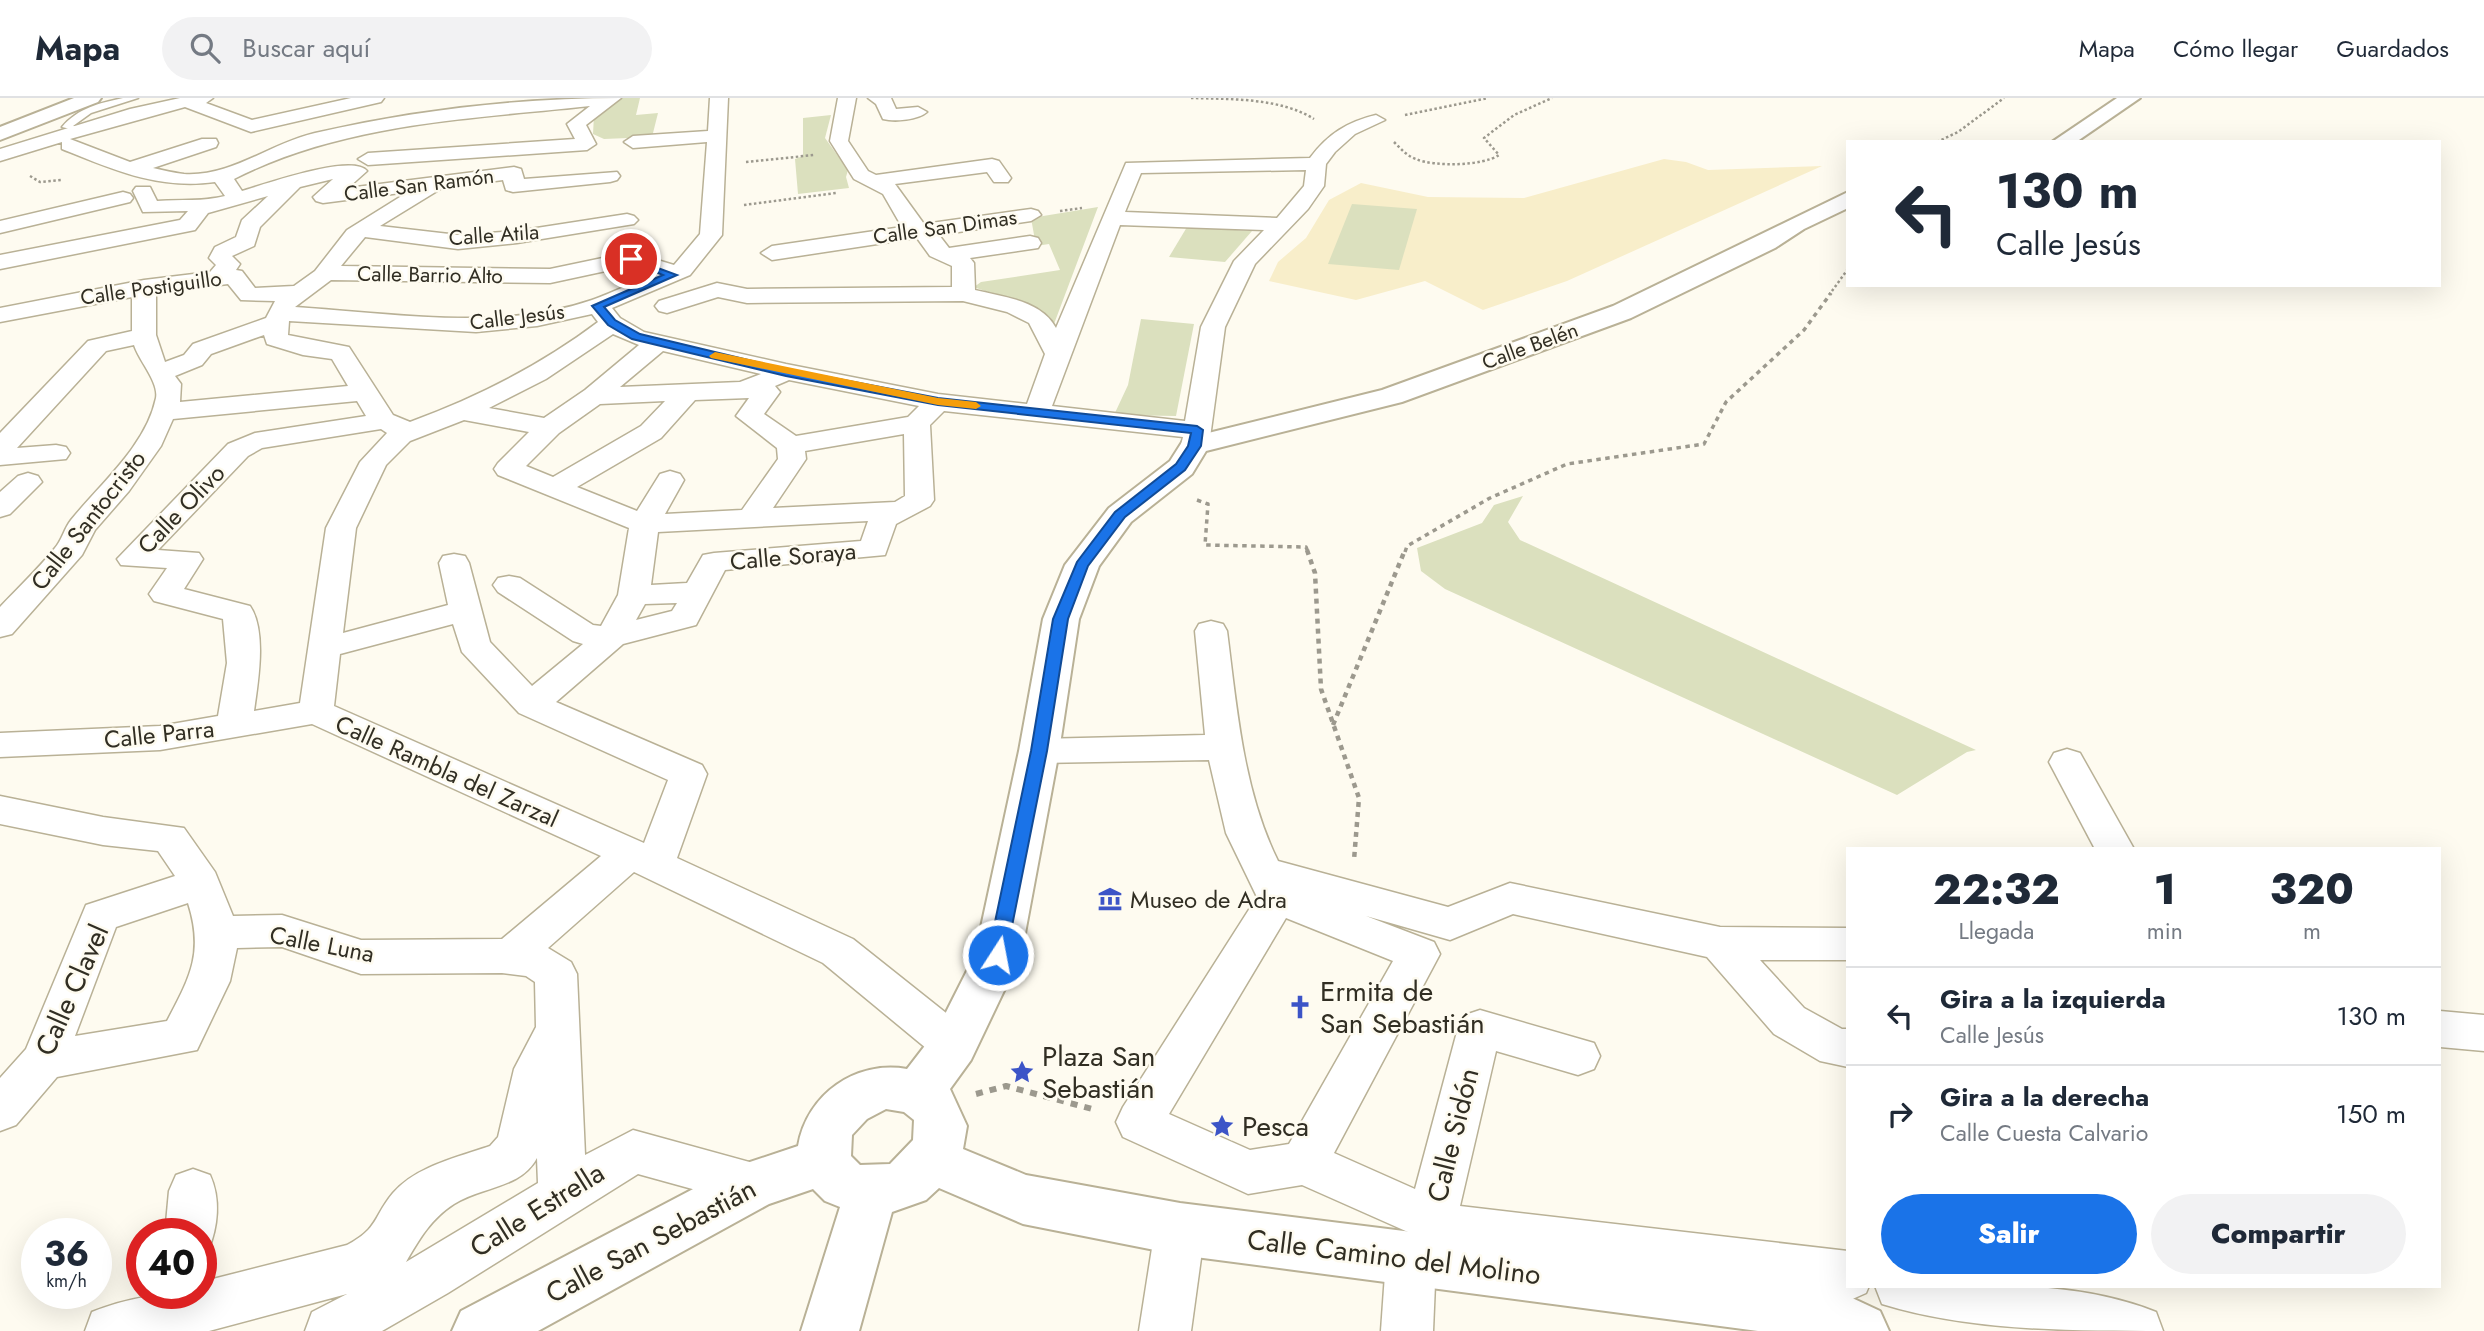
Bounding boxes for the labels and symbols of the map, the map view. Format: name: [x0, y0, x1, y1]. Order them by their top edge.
street label: Calle San Ramón: [342, 161, 496, 209]
street label: Calle San Dimas: [871, 202, 1019, 252]
street label: Calle Atila: [448, 217, 540, 253]
pin: [601, 229, 661, 289]
street label: Calle Barrio Alto: [357, 259, 503, 291]
street label: Calle Postiguillo: [79, 263, 223, 313]
street label: Calle Jesús: [468, 296, 566, 338]
street label: Calle Belén: [1478, 315, 1582, 377]
street label: Calle Santocristo: [22, 443, 154, 597]
street label: Calle Olivo: [129, 456, 233, 562]
street label: Calle Soraya: [728, 533, 858, 579]
street label: Calle Rambla del Zarzal: [330, 706, 564, 836]
street label: Calle Parra: [102, 711, 216, 757]
place label: Museo de Adra: [1130, 882, 1287, 917]
museum icon: Museo de Adra: [1096, 885, 1124, 913]
street label: Calle Luna: [267, 917, 377, 971]
street label: Calle Clavel: [25, 918, 119, 1062]
position arrow: [961, 918, 1035, 992]
place label: Ermita de San Sebastián: [1320, 971, 1485, 1044]
church icon: Ermita de San Sebastián: [1286, 993, 1314, 1021]
place label: Plaza San Sebastián: [1042, 1036, 1156, 1109]
place icon: Plaza San Sebastián: [1008, 1058, 1036, 1086]
street label: Calle Sidón: [1417, 1064, 1489, 1206]
place label: Pesca: [1242, 1106, 1309, 1147]
place icon: Pesca: [1208, 1112, 1236, 1140]
street label: Calle Estrella: [462, 1152, 612, 1268]
street label: Calle San Sebastián: [538, 1168, 764, 1314]
speed limit sign: 40: [126, 1218, 217, 1309]
street label: Calle Camino del Molino: [1245, 1219, 1543, 1295]

